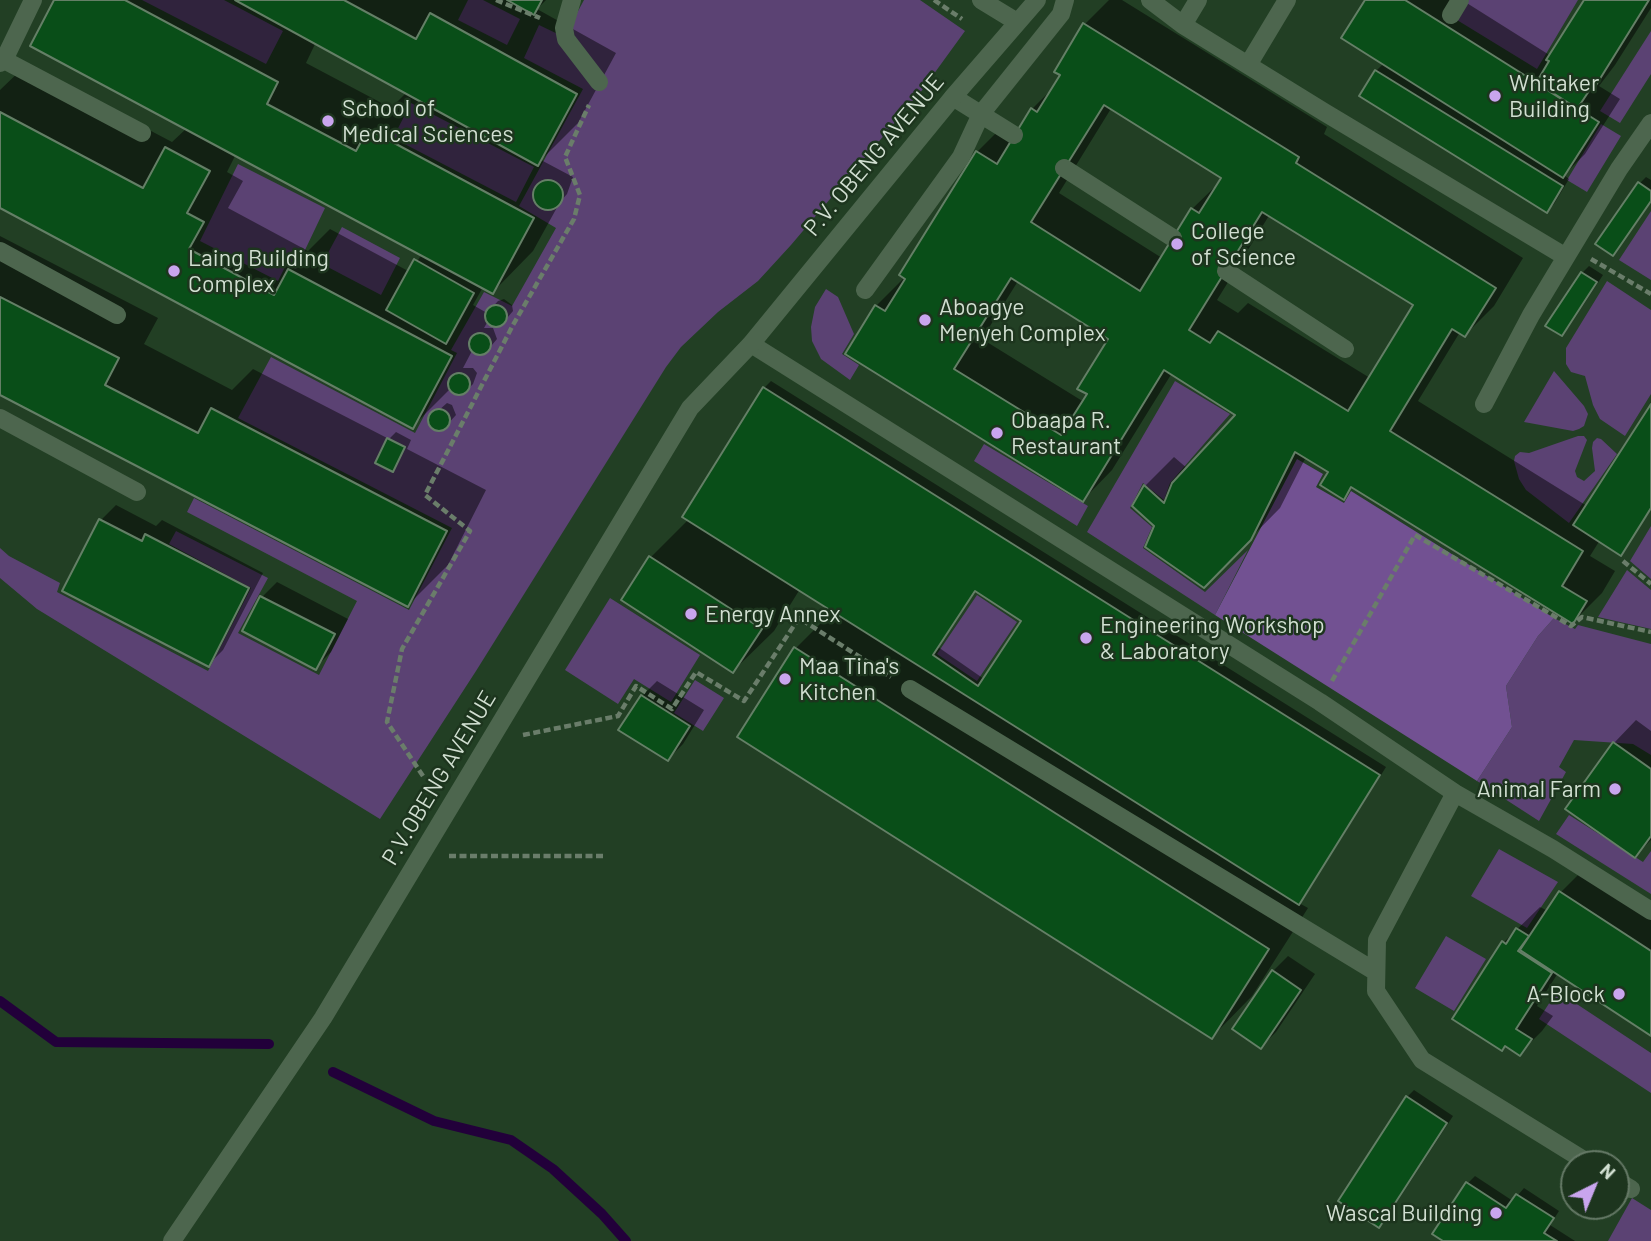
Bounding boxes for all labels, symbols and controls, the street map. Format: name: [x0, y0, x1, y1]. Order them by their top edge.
street label: P.V. OBENG AVENUE: [798, 68, 950, 242]
place label: Whitaker Building: [1509, 69, 1599, 123]
marker: Whitaker Building: [1487, 88, 1503, 104]
place label: School of Medical Sciences: [342, 94, 513, 148]
marker: School of Medical Sciences: [320, 113, 336, 129]
place label: College of Science: [1191, 217, 1296, 271]
marker: College of Science: [1169, 236, 1185, 252]
place label: Laing Building Complex: [188, 244, 329, 298]
marker: Laing Building Complex: [166, 263, 182, 279]
place label: Aboagye Menyeh Complex: [939, 293, 1106, 347]
marker: Aboagye Menyeh Complex: [917, 312, 933, 328]
place label: Obaapa R. Restaurant: [1011, 406, 1121, 460]
marker: Obaapa R. Restaurant: [989, 425, 1005, 441]
place label: Energy Annex: [705, 600, 841, 628]
marker: Energy Annex: [683, 606, 699, 622]
place label: Engineering Workshop & Laboratory: [1100, 611, 1325, 665]
marker: Engineering Workshop & Laboratory: [1078, 630, 1094, 646]
place label: Maa Tina's Kitchen: [799, 652, 899, 706]
marker: Maa Tina's Kitchen: [777, 671, 793, 687]
street label: P.V.OBENG AVENUE: [376, 686, 502, 870]
place label: Animal Farm: [1477, 775, 1601, 803]
marker: Animal Farm: [1607, 781, 1623, 797]
place label: A-Block: [1527, 980, 1605, 1008]
marker: A-Block: [1611, 986, 1627, 1002]
north arrow: [1560, 1150, 1630, 1220]
text: N: [1596, 1158, 1621, 1183]
place label: Wascal Building: [1326, 1199, 1482, 1227]
marker: Wascal Building: [1488, 1205, 1504, 1221]

